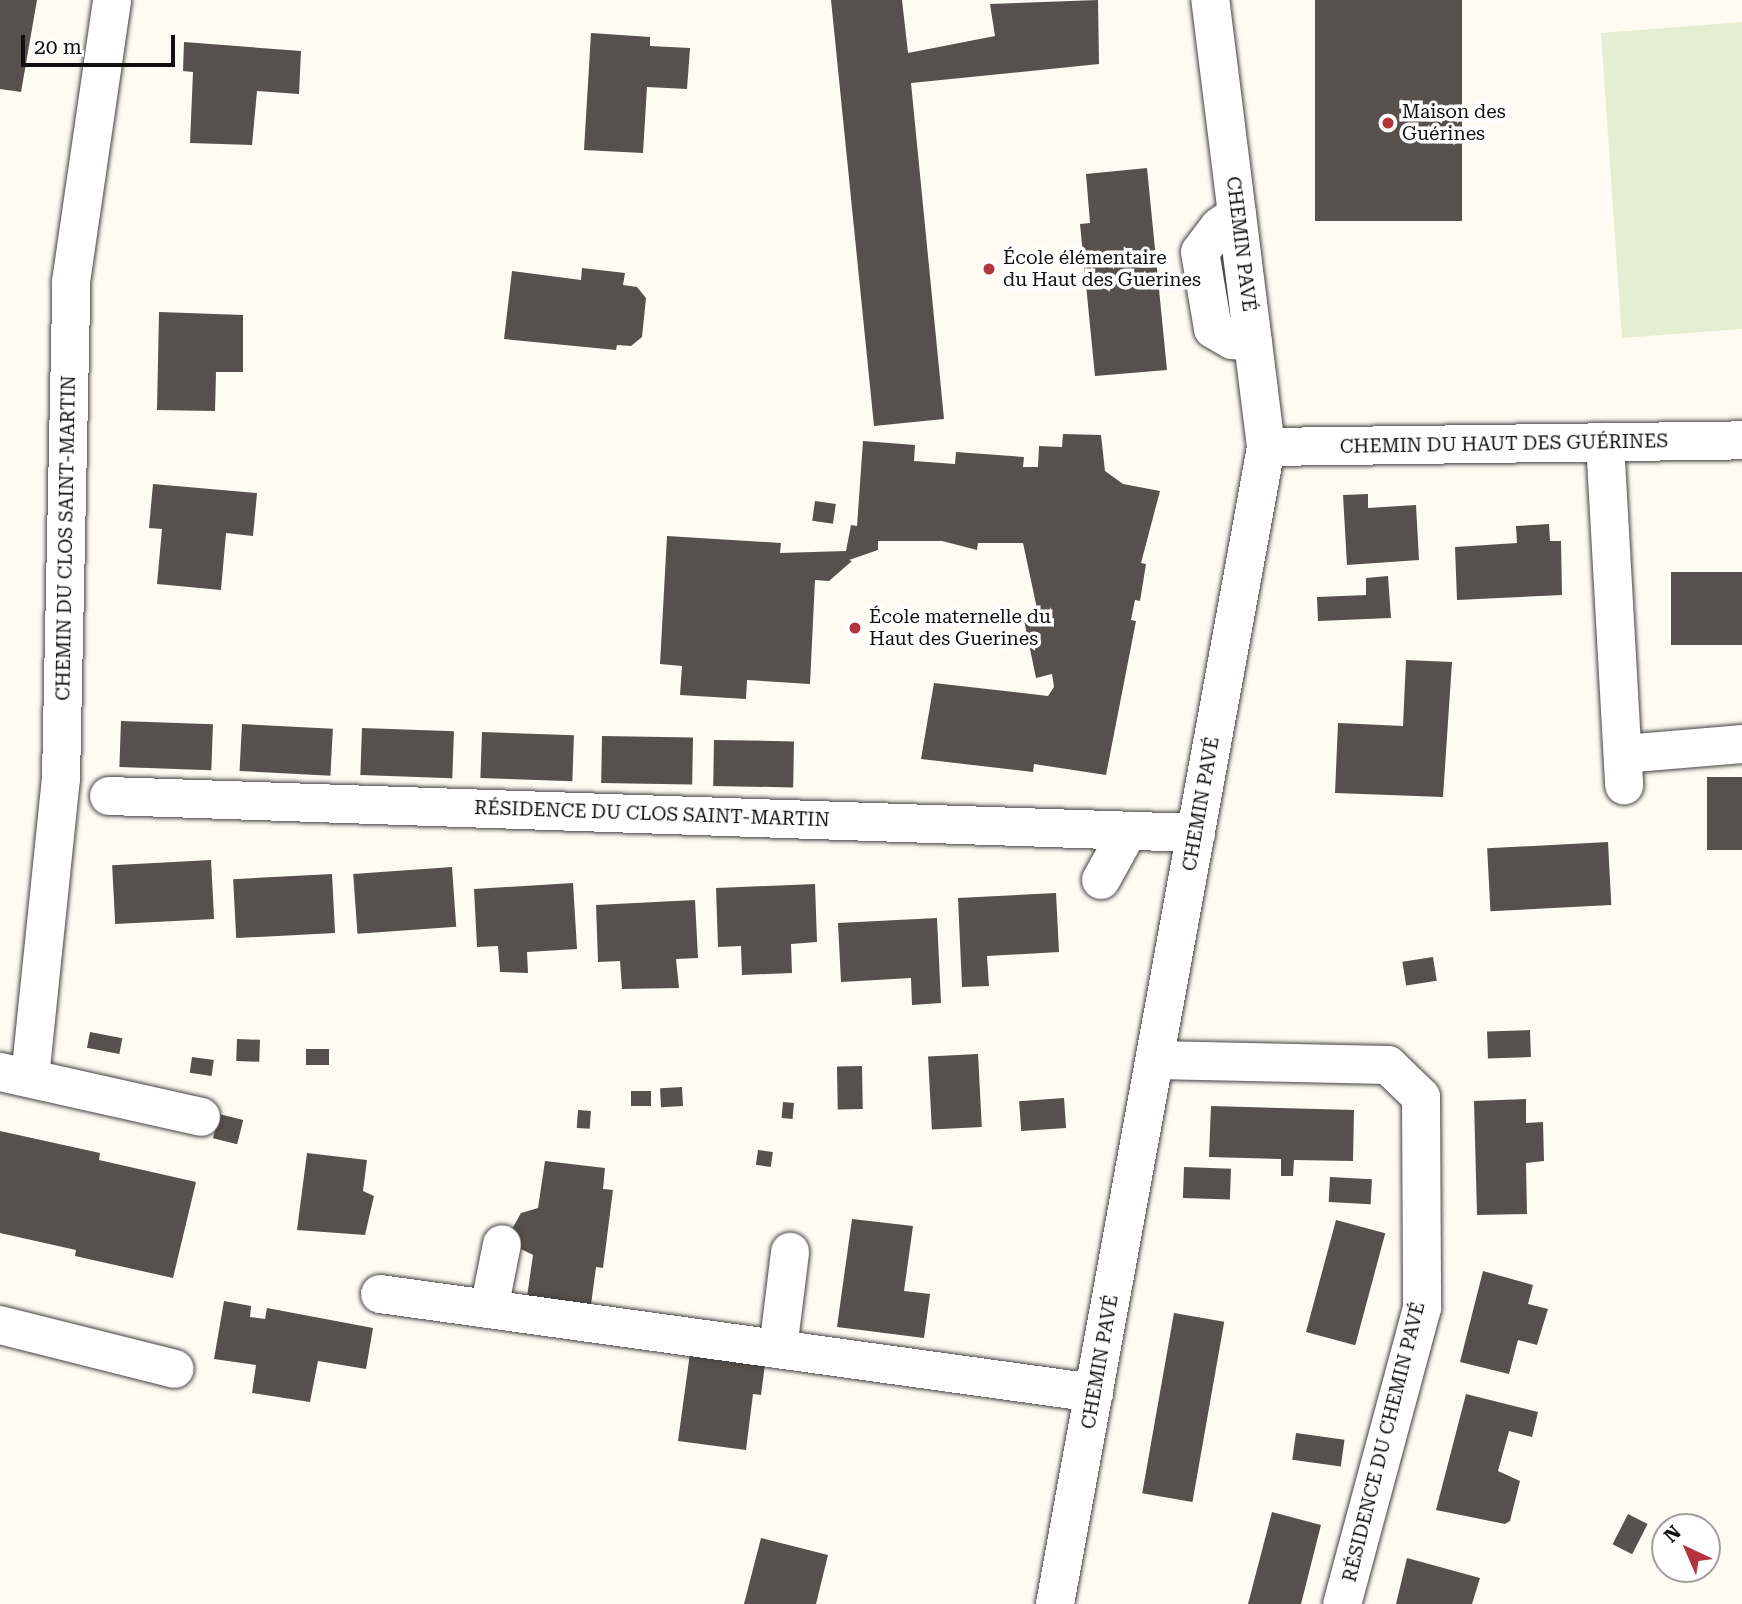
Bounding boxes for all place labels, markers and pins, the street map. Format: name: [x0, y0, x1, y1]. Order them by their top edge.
place label: Maison des Guérines: [1402, 101, 1506, 145]
marker: Maison des Guérines: [1380, 115, 1396, 131]
place label: École élémentaire du Haut des Guerines: [1003, 247, 1201, 291]
marker: École élémentaire du Haut des Guerines: [981, 261, 997, 277]
place label: École maternelle du Haut des Guerines: [869, 606, 1051, 650]
marker: École maternelle du Haut des Guerines: [847, 620, 863, 636]

